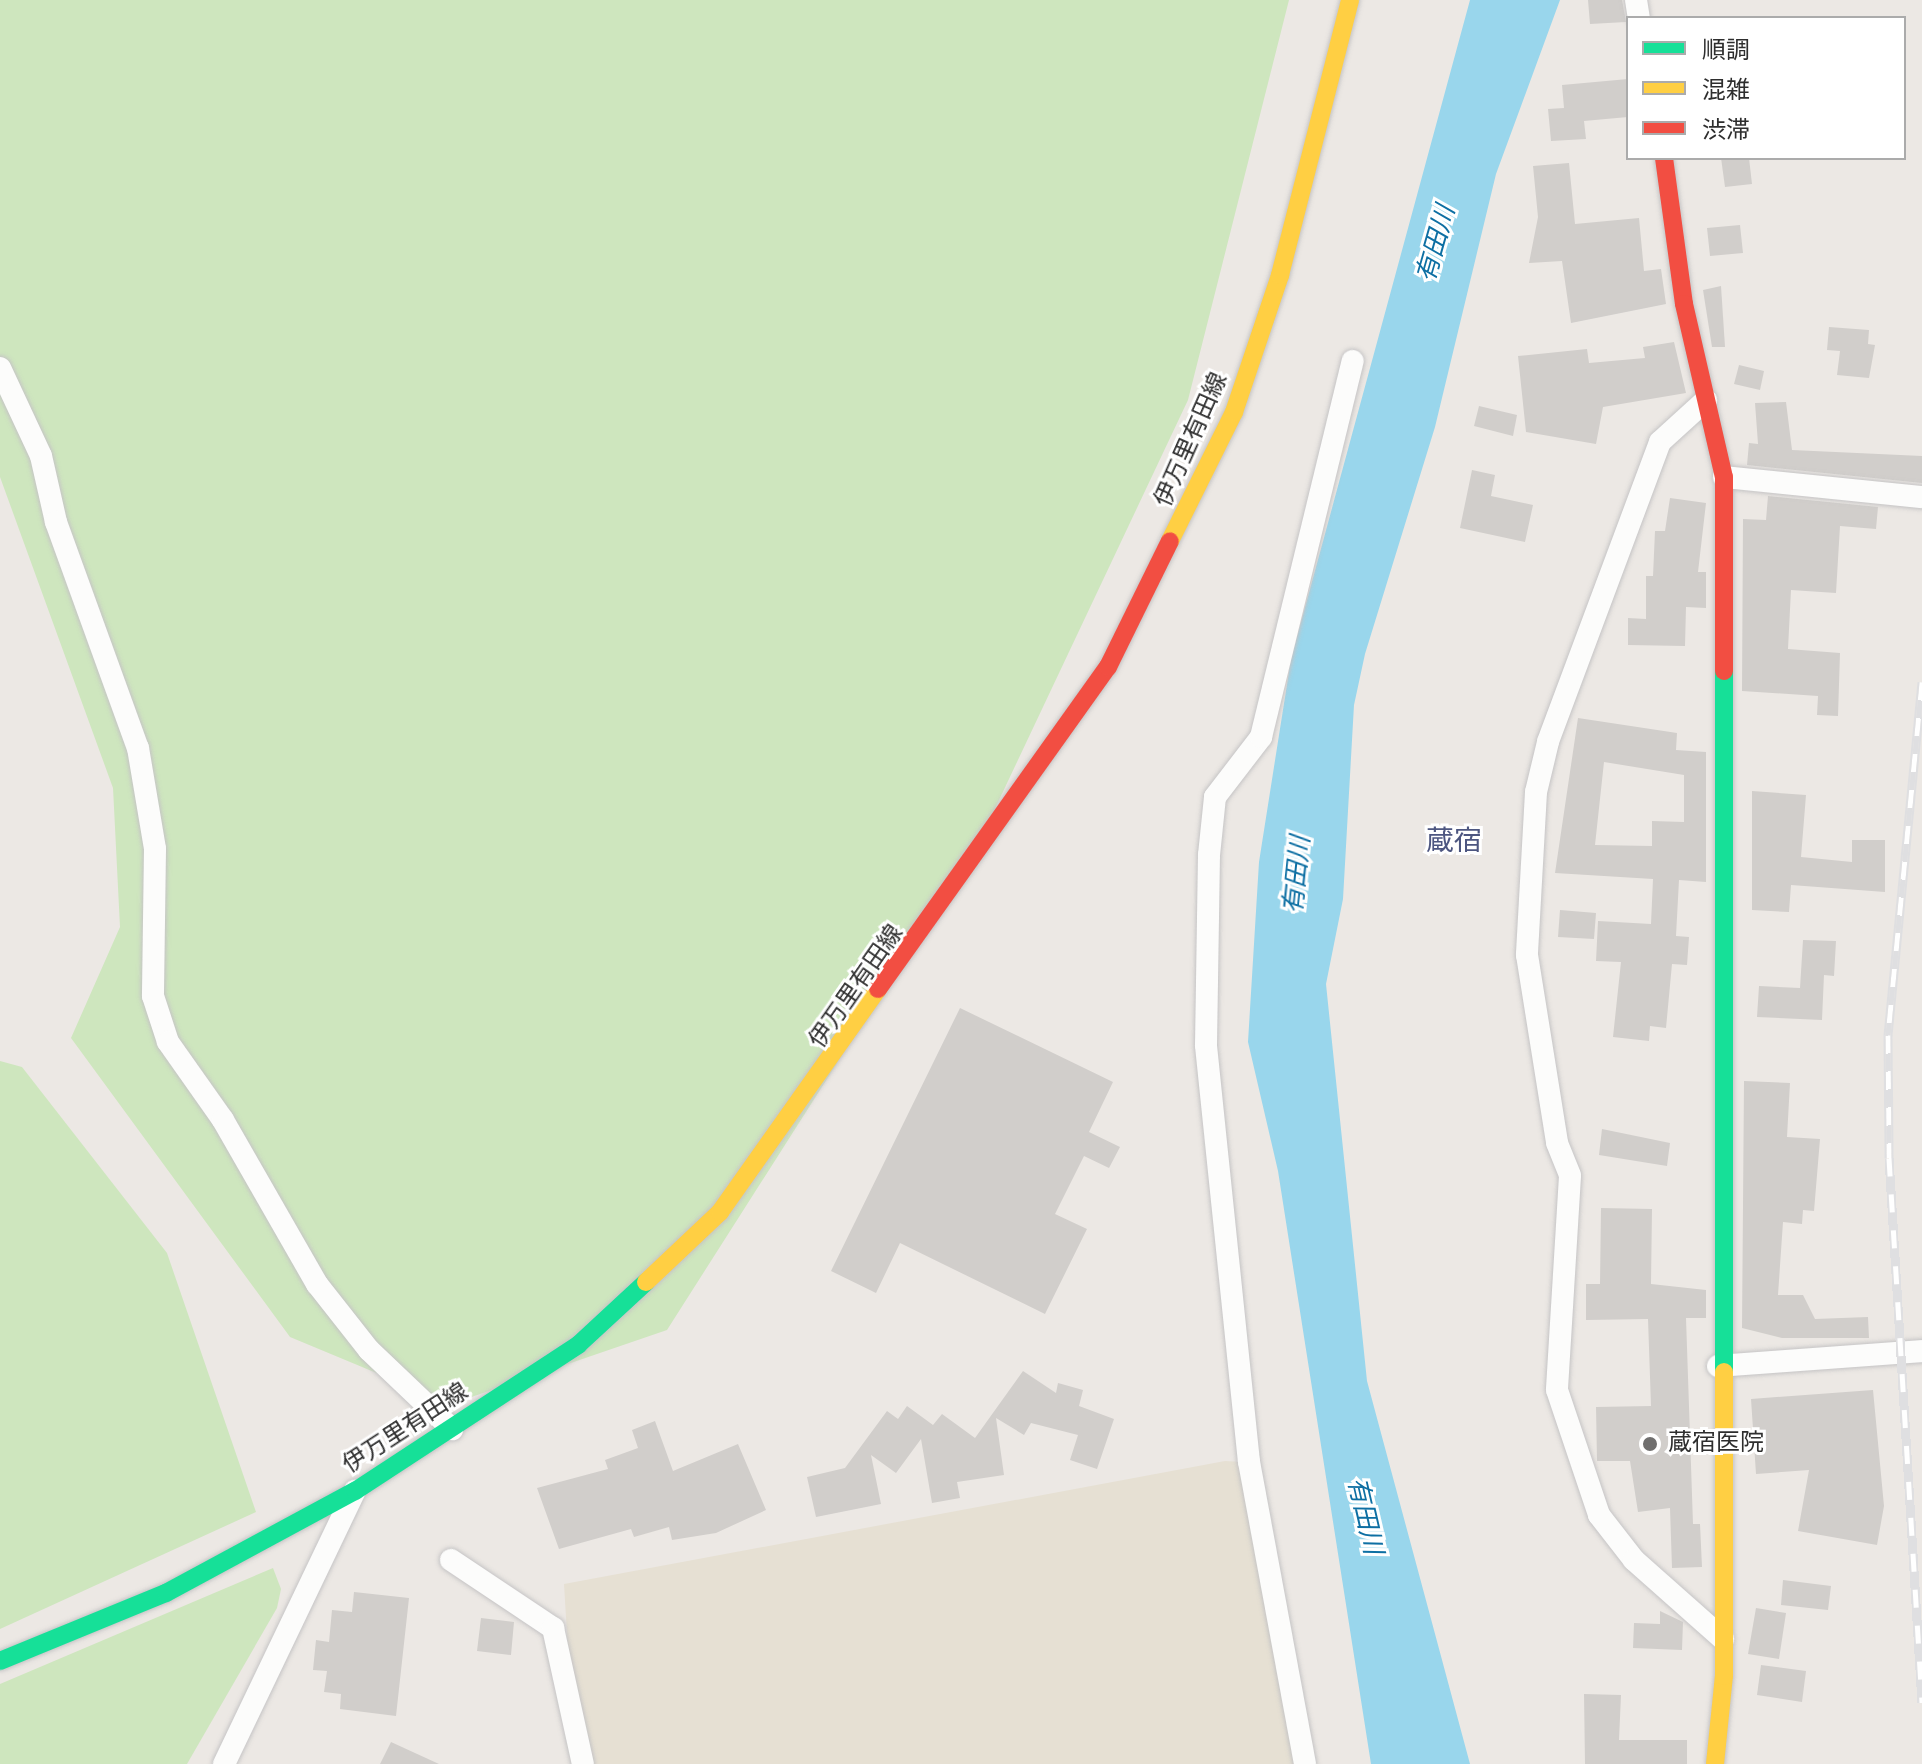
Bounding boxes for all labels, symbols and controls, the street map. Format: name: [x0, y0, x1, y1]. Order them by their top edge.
legend: [1626, 16, 1906, 160]
text: 順調: [1702, 39, 1750, 63]
text: 混雑: [1702, 79, 1750, 103]
text: 渋滞: [1702, 119, 1750, 143]
water label: 有田川: [1411, 202, 1463, 286]
street label: 伊万里有田線: [1150, 368, 1234, 512]
district label: 蔵宿: [1426, 825, 1482, 859]
water label: 有田川: [1278, 835, 1318, 915]
street label: 伊万里有田線: [804, 920, 910, 1054]
street label: 伊万里有田線: [338, 1378, 474, 1480]
place label: 蔵宿医院: [1668, 1430, 1764, 1458]
marker: 蔵宿医院: [1639, 1433, 1661, 1455]
water label: 有田川: [1340, 1474, 1388, 1558]

